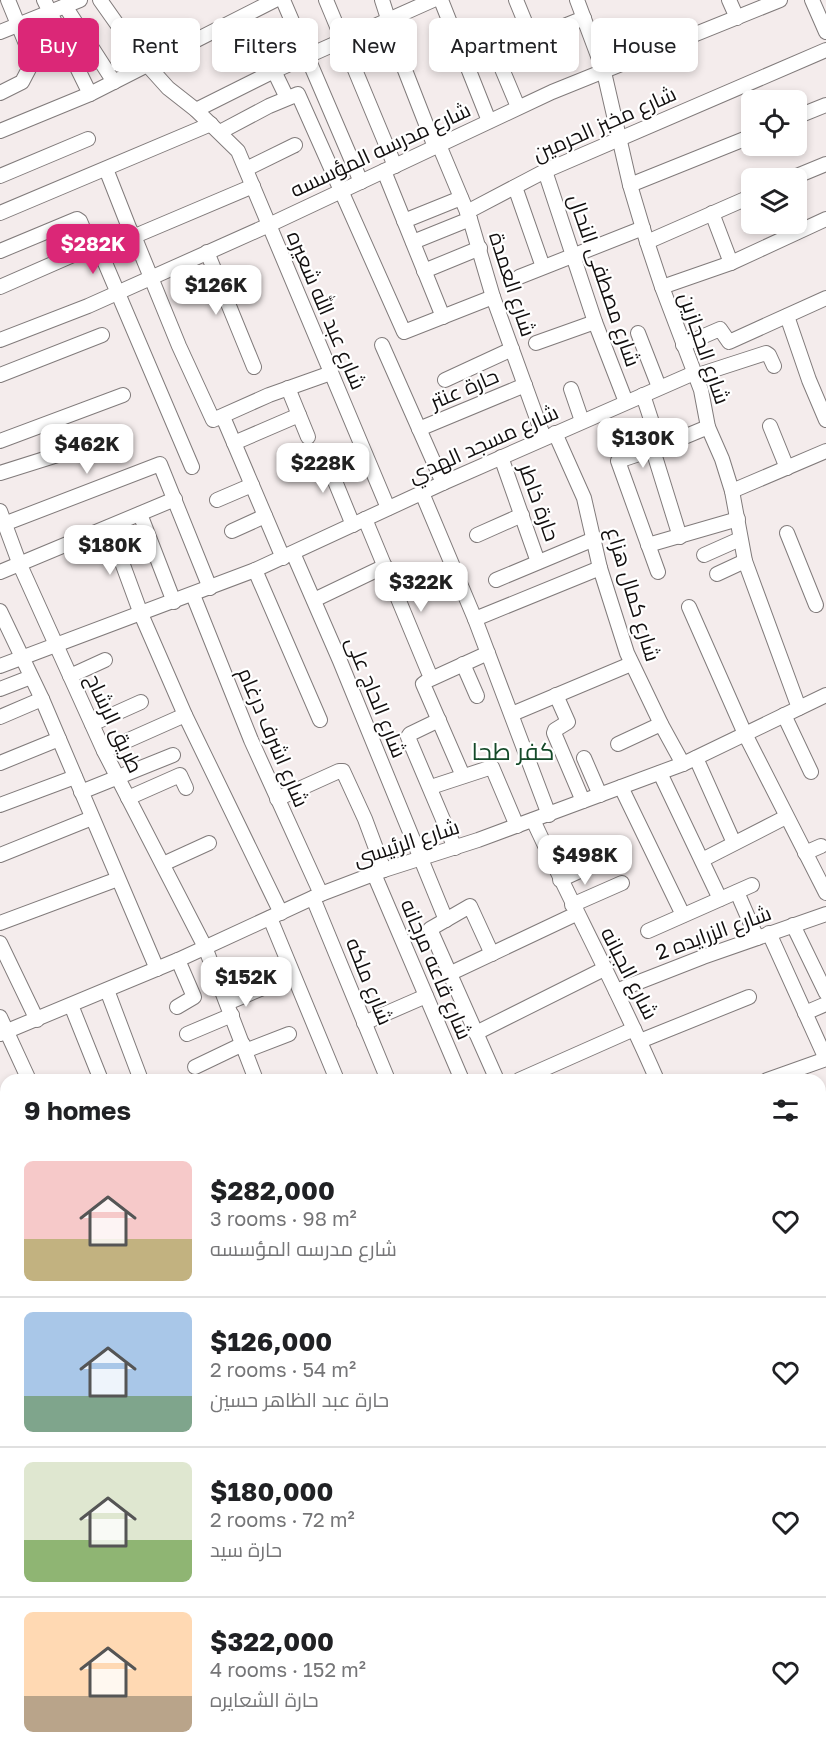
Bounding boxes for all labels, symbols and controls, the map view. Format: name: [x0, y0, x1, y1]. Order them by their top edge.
chip: Buy: [18, 18, 99, 72]
chip: Rent: [111, 18, 200, 72]
chip: Filters: [212, 18, 318, 72]
chip: New: [330, 18, 417, 72]
chip: Apartment: [429, 18, 579, 72]
chip: House: [591, 18, 698, 72]
street label: شارع مخبز الحرمين: [528, 80, 681, 168]
map controls: [741, 90, 807, 234]
button: locate: [741, 90, 807, 156]
street label: شارع مدرسه المؤسسه: [286, 96, 475, 204]
button: layers: [741, 168, 807, 234]
street label: شارع مصطفى النحال: [561, 190, 647, 370]
pin: $282K: [51, 224, 135, 275]
street label: شارع عبد الله شعيره: [280, 227, 372, 394]
street label: شارع العمدة: [482, 228, 542, 340]
text: $282K: [60, 231, 126, 255]
pin: $126K: [174, 265, 258, 316]
text: $126K: [184, 272, 248, 296]
street label: شارع الحجازين: [672, 289, 736, 408]
street label: حارة عنتر: [425, 362, 502, 414]
street label: شارع مسجد الهدي: [404, 398, 564, 491]
pin: $130K: [601, 418, 685, 469]
pin: $462K: [45, 424, 129, 475]
text: $130K: [611, 425, 675, 449]
text: $462K: [54, 431, 120, 455]
pin: $228K: [281, 443, 365, 494]
text: $228K: [290, 450, 356, 474]
street label: حارة خاطر: [514, 459, 566, 544]
street label: شارع كمال هزاع: [599, 524, 667, 665]
pin: $180K: [68, 525, 152, 576]
text: $180K: [78, 532, 142, 556]
pin: $322K: [379, 562, 463, 613]
text: $322K: [389, 569, 453, 593]
street label: شارع الحاج على: [339, 633, 413, 762]
street label: شارع اشرف درغام: [231, 663, 315, 812]
street label: طريق الرشاح: [79, 669, 149, 778]
district label: كفر طحا: [472, 736, 554, 765]
street label: شارع الرئيسى: [350, 813, 463, 873]
pin: $498K: [543, 835, 627, 886]
text: $498K: [552, 842, 618, 866]
street label: شارع قاعه مرجانه: [394, 895, 478, 1044]
street label: شارع الزرايده 2: [652, 899, 775, 967]
street label: شارع الجبانه: [594, 922, 664, 1024]
street label: شارع ملكه: [339, 934, 399, 1029]
pin: $152K: [204, 957, 288, 1008]
text: $152K: [215, 964, 277, 988]
icon: filters: [769, 1094, 802, 1127]
text: 9 homes: [24, 1095, 131, 1126]
text: $282,000: [210, 1175, 335, 1206]
icon: home: [72, 1185, 144, 1257]
icon: heart: [769, 1205, 802, 1238]
text: 3 rooms · 98 m²: [210, 1206, 357, 1230]
text: شارع مدرسه المؤسسه: [210, 1236, 397, 1260]
text: $126,000: [210, 1326, 332, 1357]
icon: home: [72, 1336, 144, 1408]
icon: heart: [769, 1356, 802, 1389]
text: 2 rooms · 54 m²: [210, 1357, 356, 1381]
text: حارة عبد الظاهر حسين: [210, 1387, 389, 1411]
text: $180,000: [210, 1476, 333, 1507]
icon: home: [72, 1486, 144, 1558]
icon: heart: [769, 1506, 802, 1539]
text: 2 rooms · 72 m²: [210, 1507, 355, 1531]
text: حارة سيد: [210, 1537, 282, 1561]
text: $322,000: [210, 1626, 334, 1657]
icon: home: [72, 1636, 144, 1708]
icon: heart: [769, 1656, 802, 1689]
text: 4 rooms · 152 m²: [210, 1657, 366, 1681]
text: حارة الشعايره: [210, 1687, 319, 1711]

